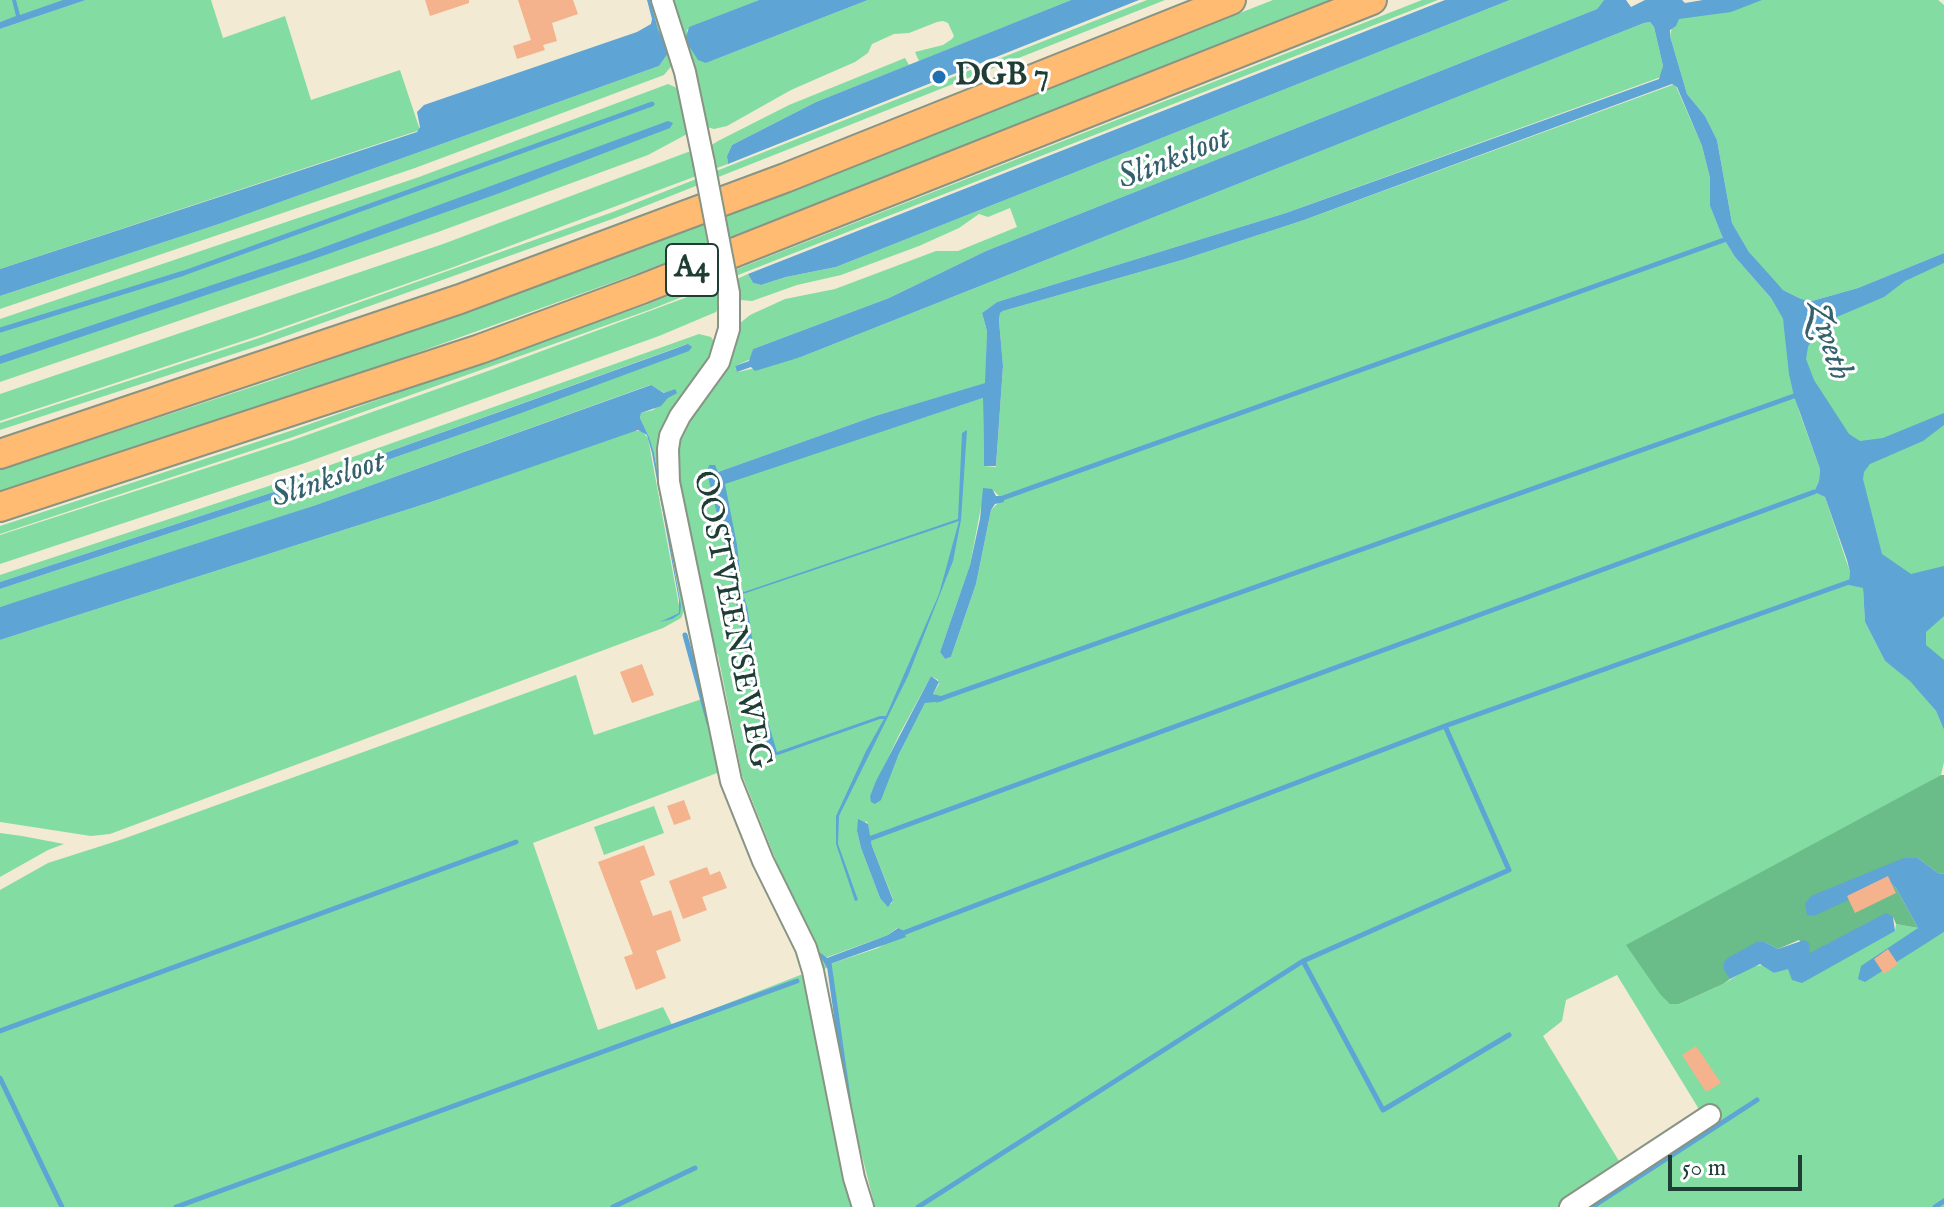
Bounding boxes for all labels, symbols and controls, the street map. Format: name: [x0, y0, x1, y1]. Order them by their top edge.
place label: DGB 7: [955, 58, 1049, 96]
marker: DGB 7: [930, 68, 948, 86]
water label: Slinksloot: [1112, 119, 1238, 201]
road number: A4: [666, 244, 718, 296]
water label: Zweth: [1795, 296, 1859, 386]
water label: Slinksloot: [266, 442, 392, 520]
street label: OOSTVEENSEWEG: [682, 468, 778, 772]
scale bar: [1672, 1139, 1806, 1189]
text: 50 m: [1682, 1153, 1726, 1184]

